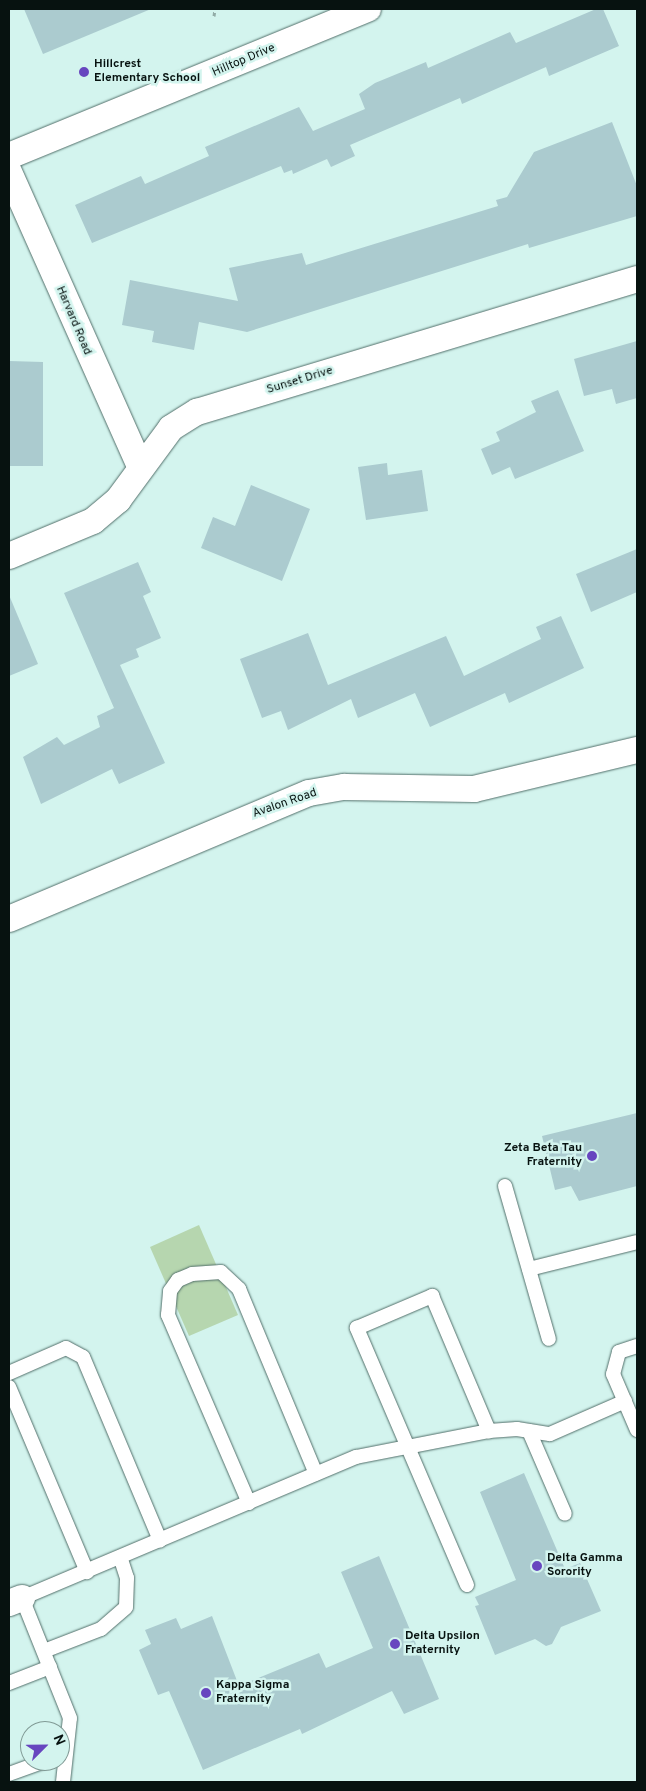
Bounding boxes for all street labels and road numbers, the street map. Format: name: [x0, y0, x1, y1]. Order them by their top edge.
street label: Hilltop Drive: [210, 41, 278, 81]
street label: Harvard Road: [52, 284, 94, 358]
street label: Sunset Drive: [265, 364, 335, 398]
street label: Avalon Road: [251, 786, 319, 822]

